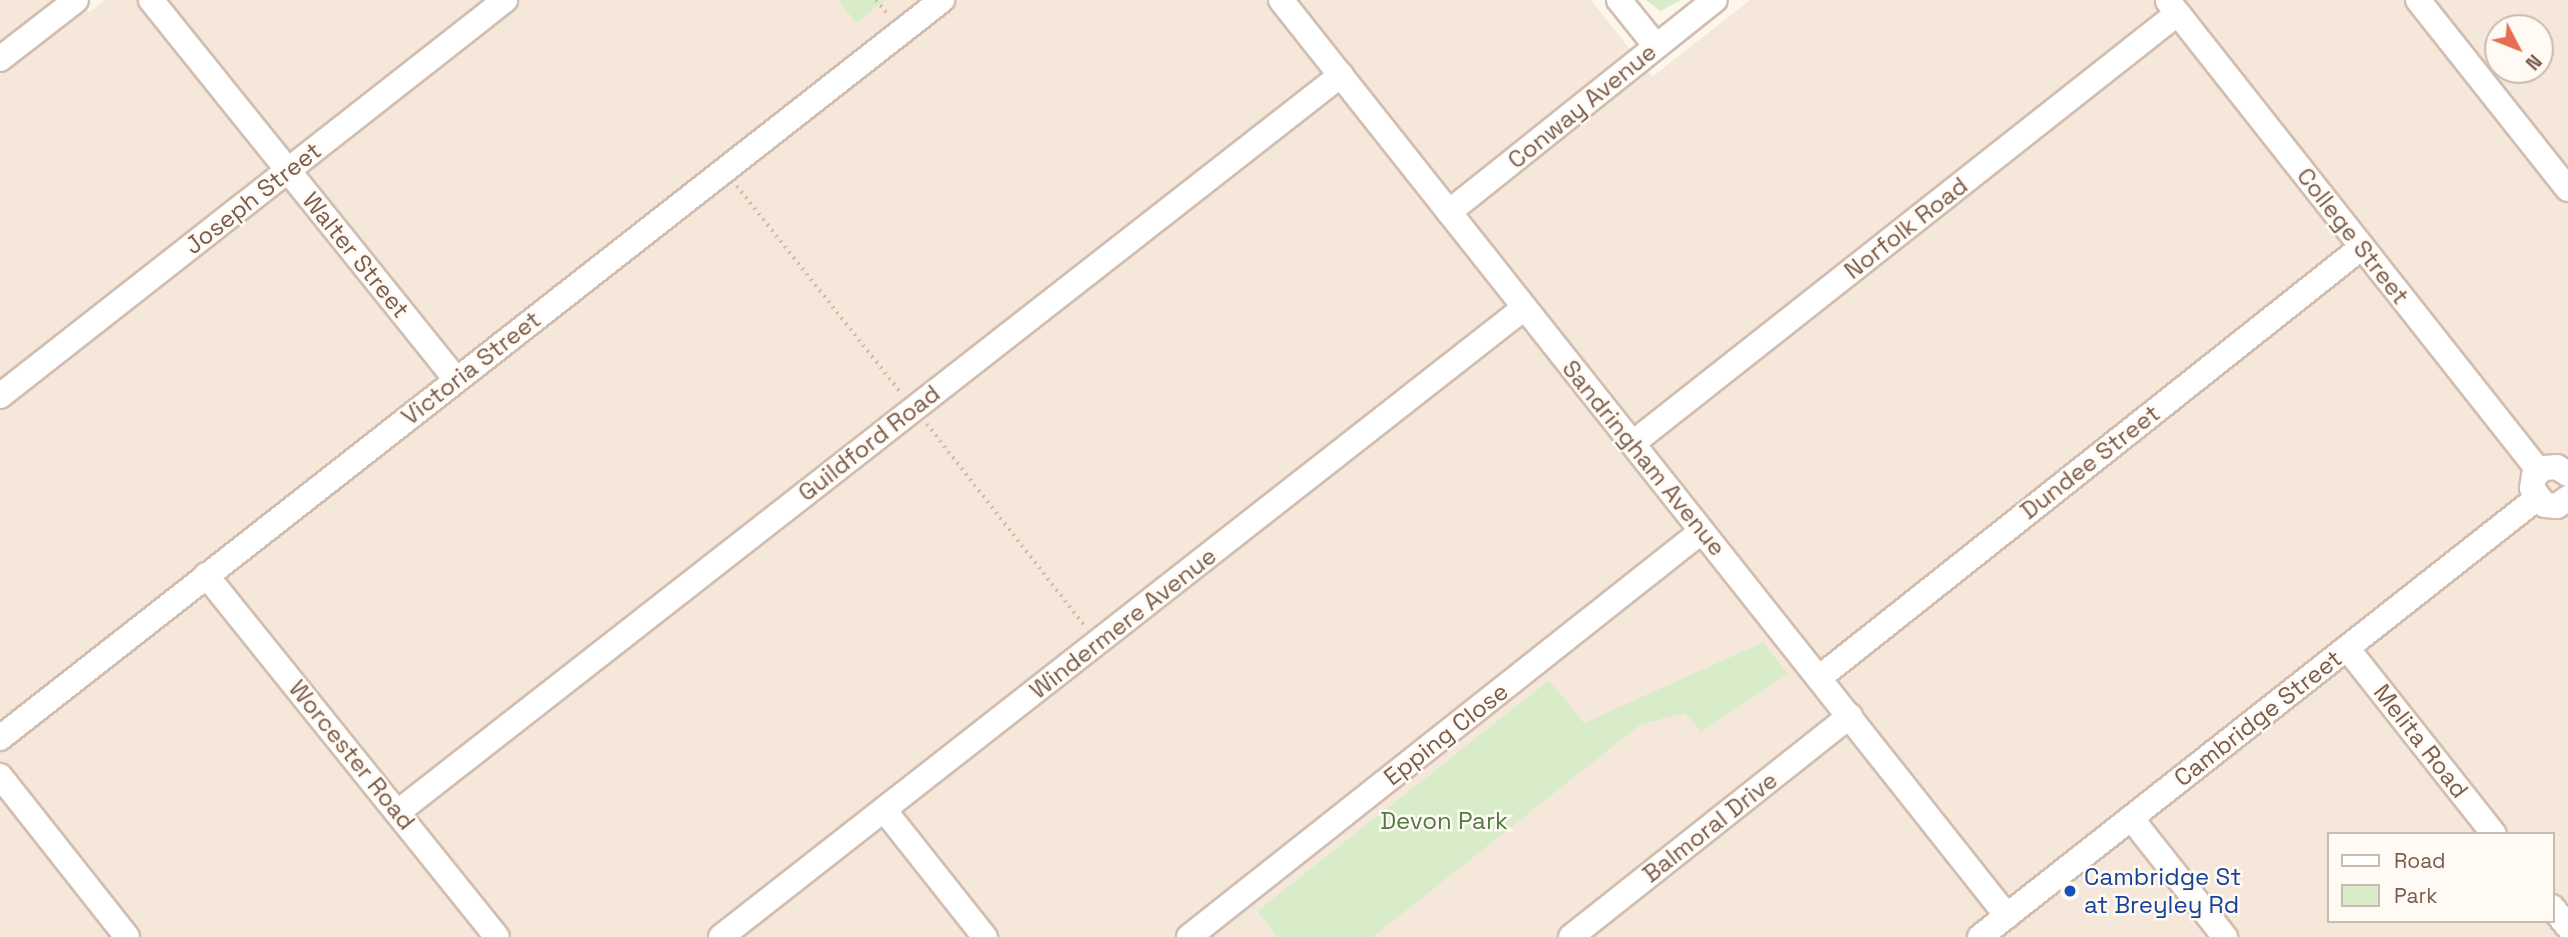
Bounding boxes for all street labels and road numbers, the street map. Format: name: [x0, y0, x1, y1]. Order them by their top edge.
street label: Conway Avenue: [1502, 37, 1662, 175]
street label: Joseph Street: [179, 136, 327, 260]
street label: College Street: [2291, 162, 2415, 310]
street label: Norfolk Road: [1839, 171, 1973, 285]
street label: Walter Street: [296, 186, 416, 324]
street label: Victoria Street: [396, 305, 546, 431]
street label: Sandringham Avenue: [1556, 354, 1732, 562]
street label: Guildford Road: [792, 379, 946, 507]
street label: Dundee Street: [2015, 399, 2165, 525]
street label: Windermere Avenue: [1024, 541, 1222, 705]
street label: Cambridge Street: [2168, 644, 2348, 792]
street label: Worcester Road: [283, 674, 421, 836]
street label: Epping Close: [1378, 677, 1514, 791]
street label: Melita Road: [2368, 678, 2474, 804]
street label: Balmoral Drive: [1637, 765, 1783, 889]

